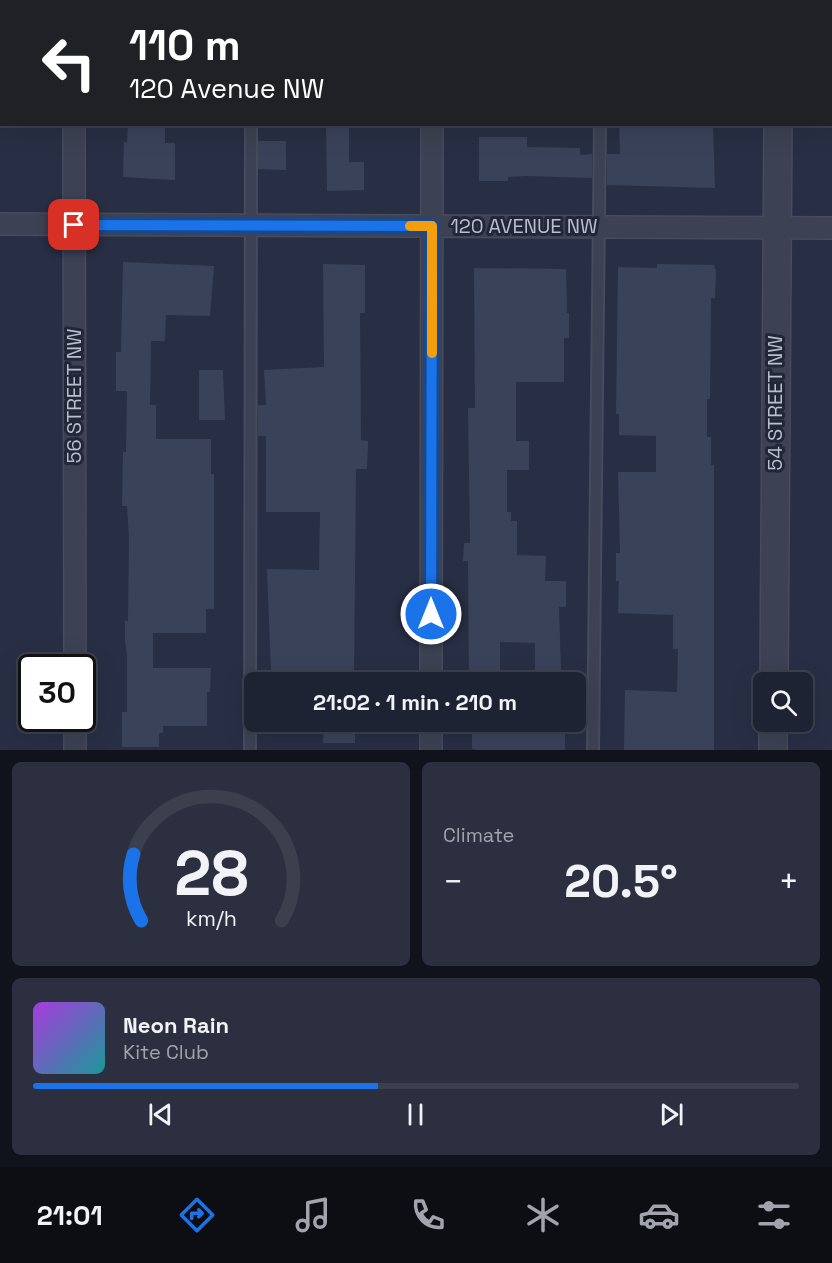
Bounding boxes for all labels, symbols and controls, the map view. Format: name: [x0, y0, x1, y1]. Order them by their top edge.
text: 110 m: [129, 19, 241, 72]
icon: left: [30, 24, 108, 102]
text: 120 Avenue NW: [129, 71, 324, 106]
pin: [48, 199, 99, 250]
icon: arrive: [57, 208, 90, 241]
street label: 120 AVENUE NW: [450, 213, 598, 239]
street label: 56 STREET NW: [61, 328, 87, 464]
street label: 54 STREET NW: [762, 335, 788, 471]
position arrow: [399, 582, 463, 646]
speed limit sign: 30: [18, 654, 96, 732]
map controls: [753, 672, 813, 732]
button: search: [753, 672, 813, 732]
text: 21:02 · 1 min · 210 m: [313, 688, 517, 716]
text: Climate: [443, 822, 514, 848]
text: 28: [174, 834, 248, 913]
text: 20.5°: [564, 853, 678, 910]
text: −: [443, 861, 463, 903]
text: +: [779, 861, 799, 903]
text: km/h: [185, 905, 237, 932]
text: Neon Rain: [123, 1011, 229, 1039]
text: Kite Club: [123, 1039, 209, 1065]
icon: previous: [144, 1098, 177, 1131]
icon: pause: [399, 1098, 432, 1131]
icon: next: [655, 1098, 688, 1131]
icon: directions: [176, 1194, 218, 1236]
icon: music: [292, 1194, 334, 1236]
icon: phone: [407, 1194, 449, 1236]
icon: climate: [522, 1194, 564, 1236]
icon: car: [638, 1194, 680, 1236]
icon: filters: [753, 1194, 795, 1236]
text: 21:01: [37, 1198, 103, 1233]

